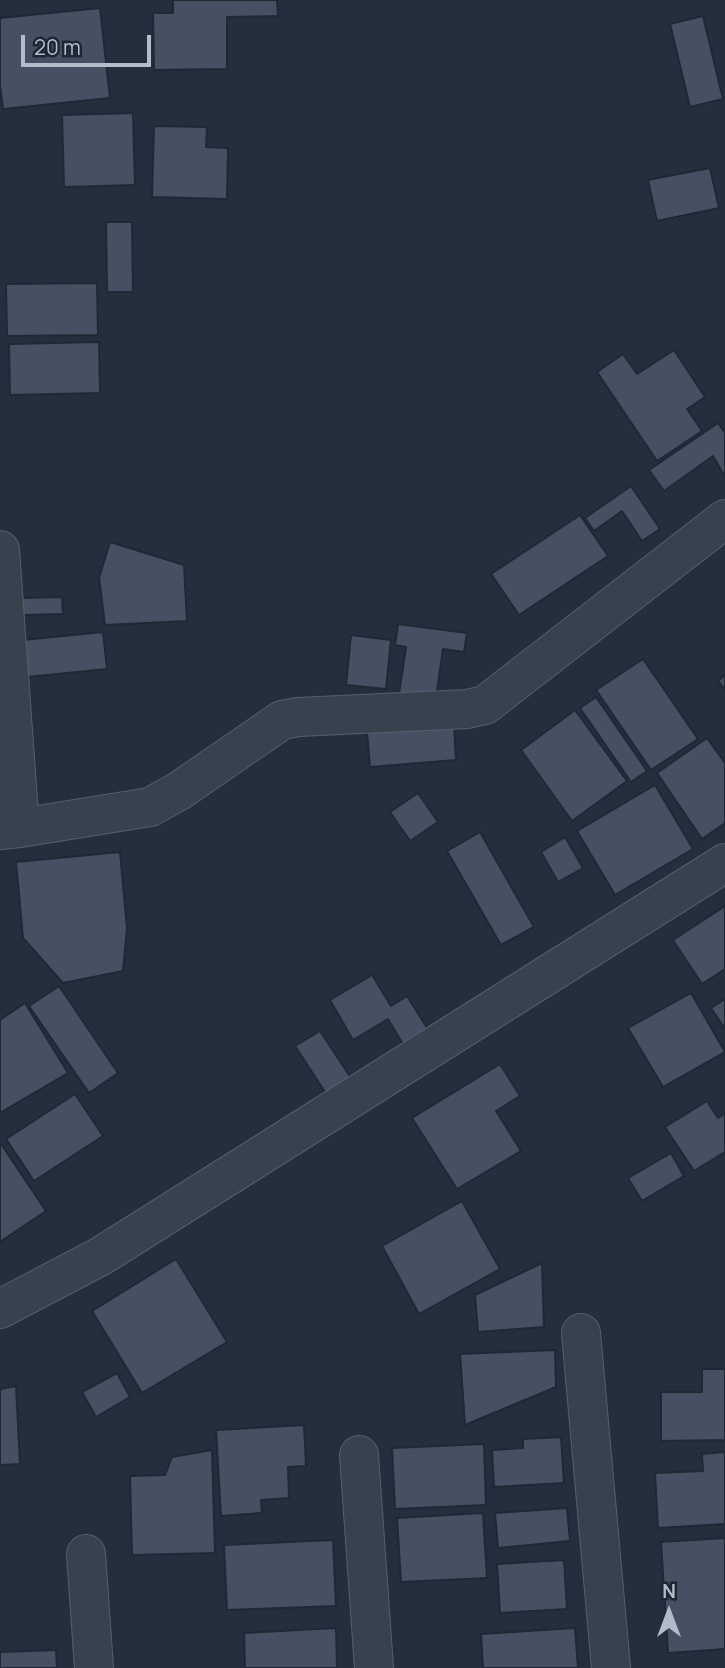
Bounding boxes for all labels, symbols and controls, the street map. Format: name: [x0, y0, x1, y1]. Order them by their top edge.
scale bar: [24, 21, 154, 65]
text: 20 m: [34, 33, 81, 61]
north arrow: [634, 1577, 704, 1647]
text: N: [662, 1578, 676, 1604]

